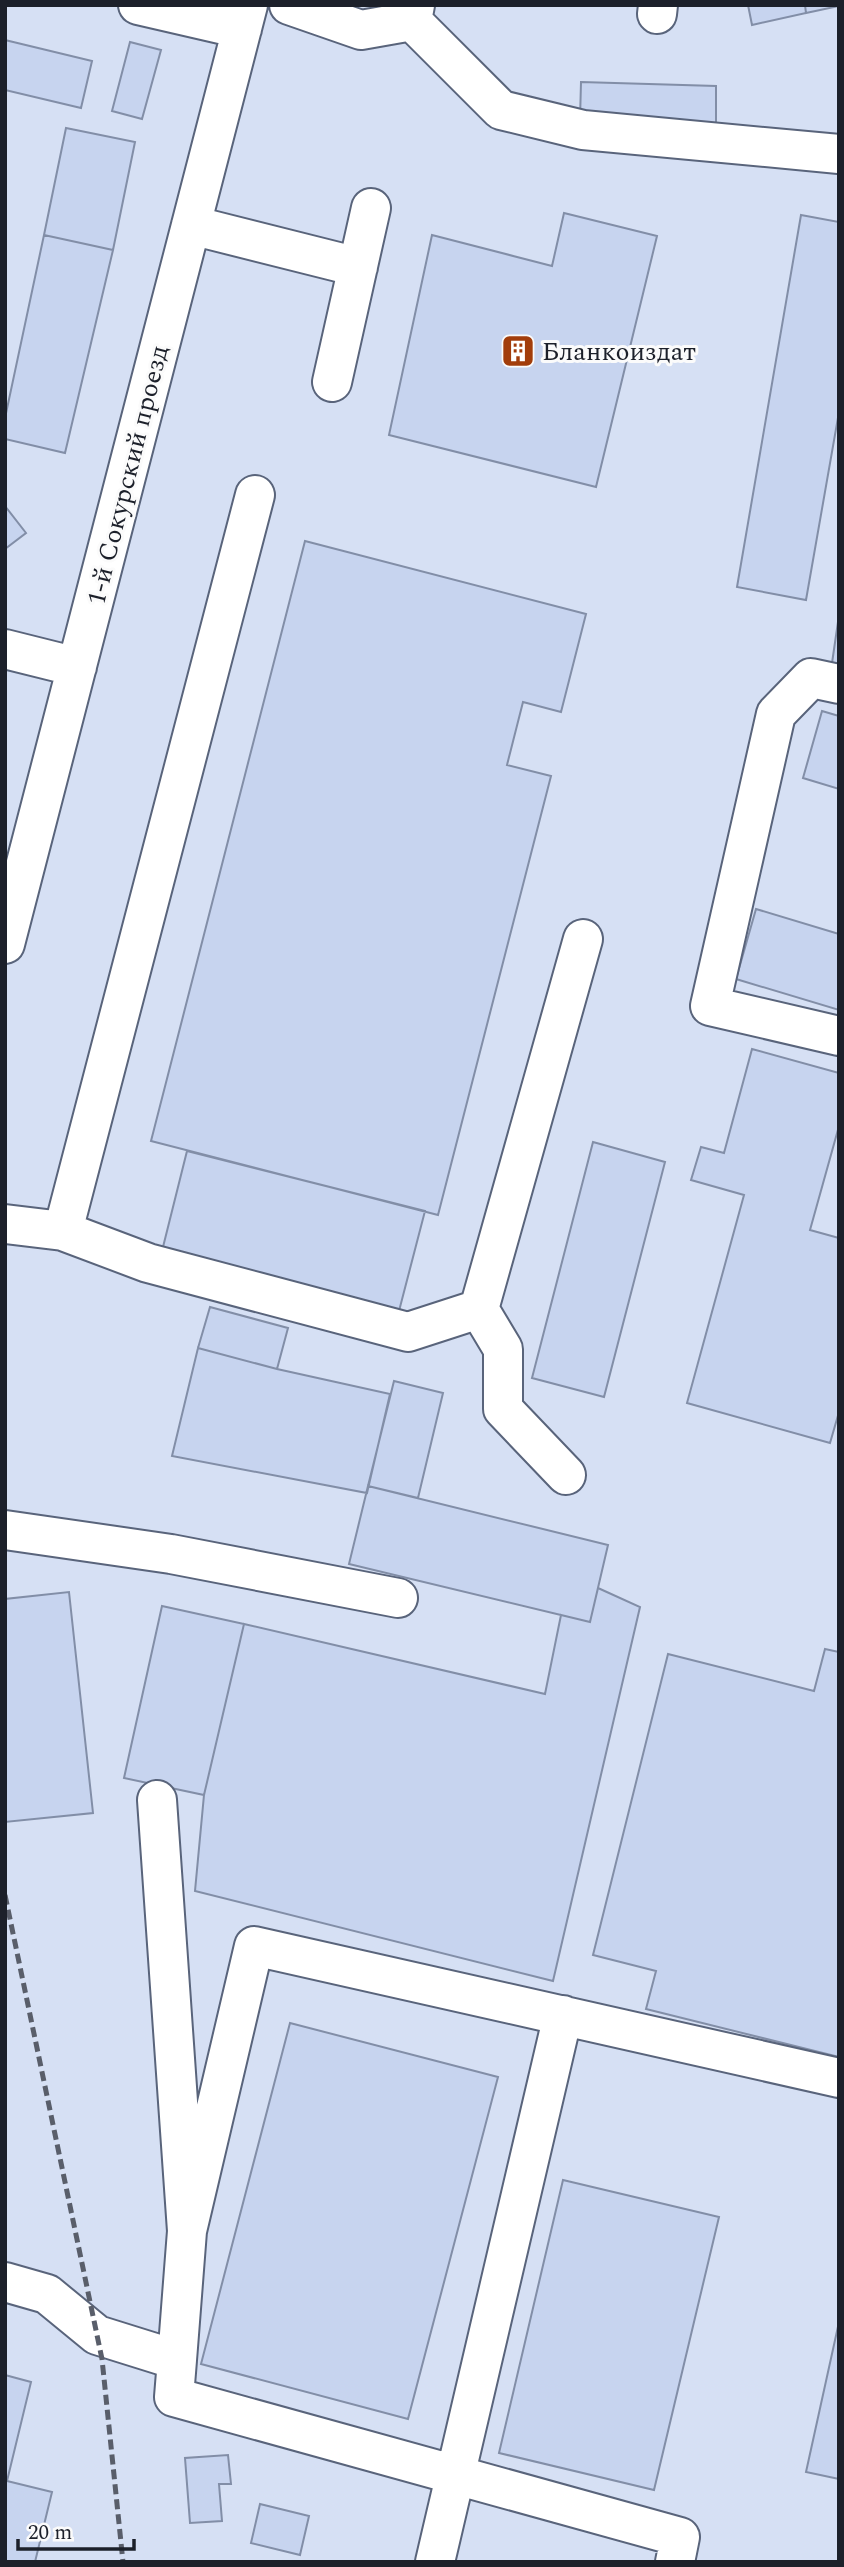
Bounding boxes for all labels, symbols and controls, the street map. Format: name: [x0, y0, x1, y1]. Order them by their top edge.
building icon: Бланкоиздат: [499, 332, 537, 370]
place label: Бланкоиздат: [542, 332, 696, 372]
street label: 1-й Сокурский проезд: [76, 341, 180, 609]
scale bar: [18, 2508, 133, 2552]
text: 20 m: [28, 2517, 72, 2549]

